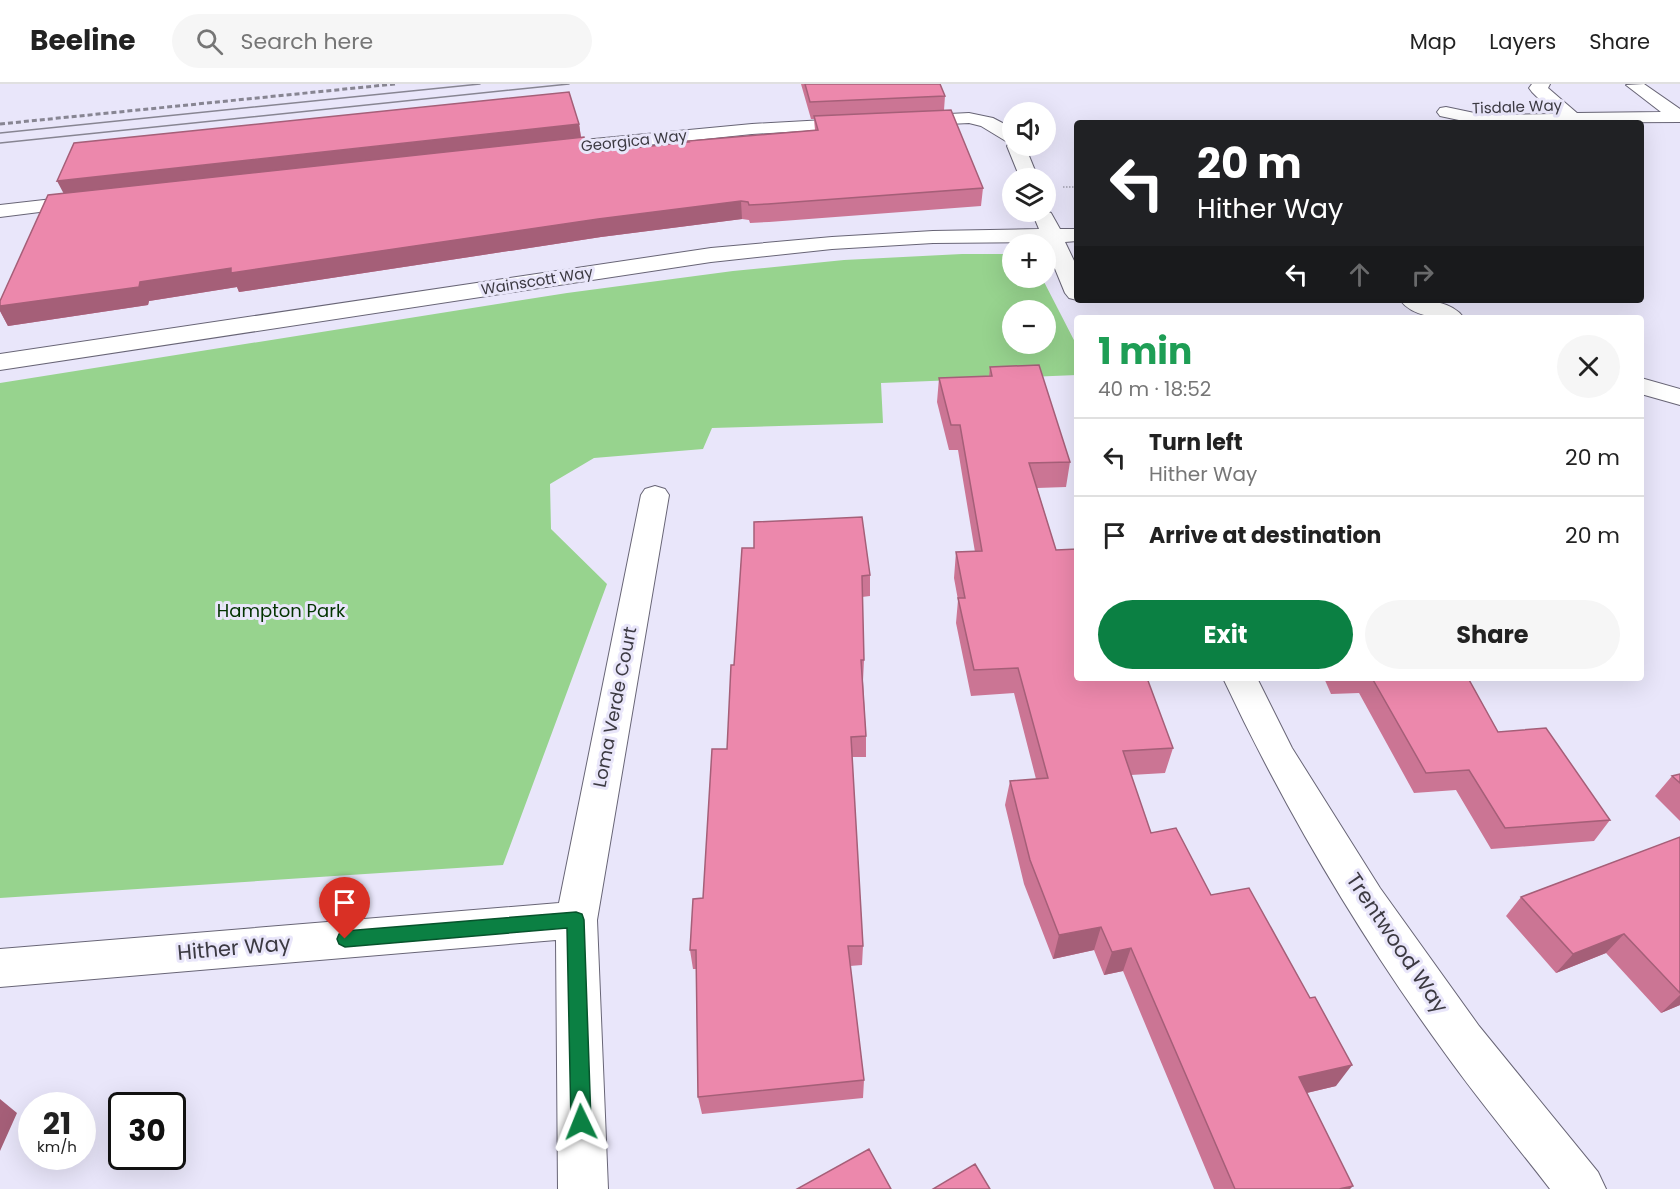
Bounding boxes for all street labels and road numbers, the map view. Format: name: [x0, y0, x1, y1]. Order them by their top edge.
street label: Tisdale Way: [1472, 94, 1563, 119]
street label: Georgica Way: [580, 124, 689, 157]
street label: Wainscott Way: [480, 261, 595, 300]
street label: Loma Verde Court: [587, 624, 642, 789]
street label: Trentwood Way: [1340, 867, 1455, 1019]
street label: Hither Way: [176, 928, 292, 967]

